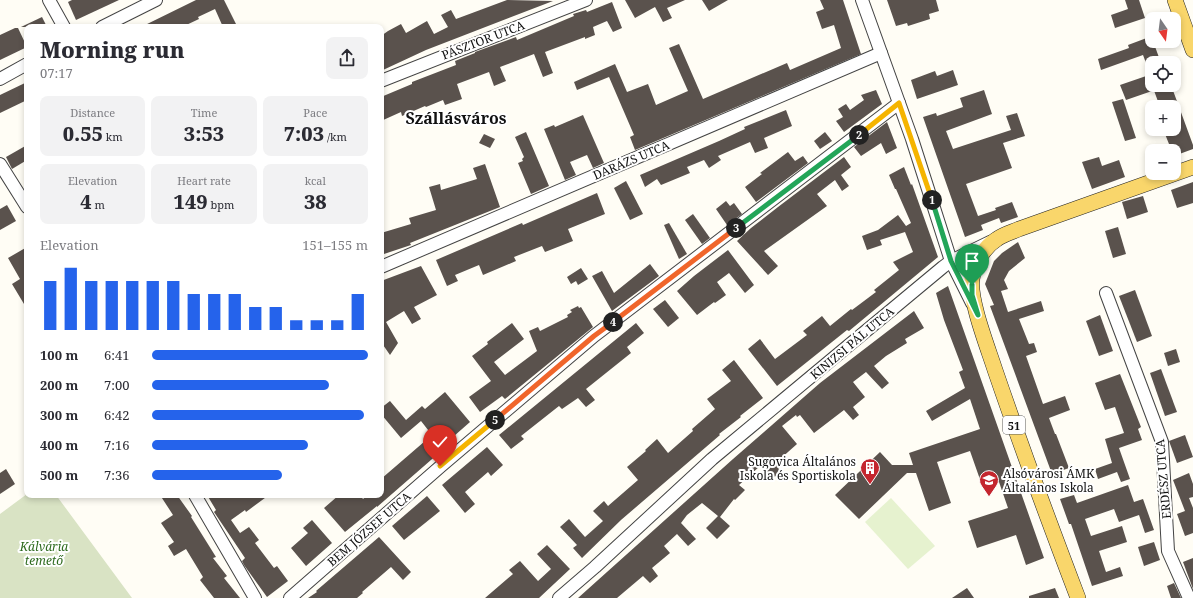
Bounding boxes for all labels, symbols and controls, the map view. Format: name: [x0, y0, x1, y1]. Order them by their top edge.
north arrow: [1145, 12, 1181, 48]
map controls: [1145, 12, 1181, 180]
street label: PÁSZTOR UTCA: [439, 16, 527, 64]
text: Morning run: [40, 34, 185, 64]
button: share: [326, 37, 368, 79]
button: locate: [1145, 56, 1181, 92]
text: 07:17: [40, 64, 73, 82]
button: +: [1145, 100, 1181, 136]
text: Distance: [70, 105, 115, 120]
text: Time: [191, 105, 217, 120]
text: Pace: [303, 105, 327, 120]
district label: Szállásváros: [405, 107, 507, 129]
text: 0.55: [63, 120, 103, 147]
text: 3:53: [184, 120, 224, 147]
text: 7:03: [284, 120, 324, 147]
pin: 2: [849, 125, 869, 145]
text: 2: [856, 127, 862, 142]
text: km: [103, 129, 123, 144]
text: /km: [324, 129, 347, 144]
street label: DARÁZS UTCA: [590, 136, 672, 184]
button: −: [1145, 144, 1181, 180]
text: Elevation: [68, 173, 117, 188]
text: Heart rate: [177, 173, 231, 188]
text: kcal: [305, 173, 326, 188]
text: 4: [80, 188, 92, 215]
text: 149: [174, 188, 208, 215]
text: 38: [304, 188, 327, 215]
pin: 1: [922, 190, 942, 210]
text: 1: [929, 192, 935, 207]
text: m: [92, 197, 105, 212]
text: bpm: [208, 197, 234, 212]
pin: 3: [726, 218, 746, 238]
text: 3: [733, 220, 739, 235]
text: Elevation: [40, 236, 99, 254]
text: 151–155 m: [302, 236, 368, 254]
pin: [955, 244, 989, 285]
icon: arrive: [961, 250, 983, 272]
street label: KINIZSI PÁL UTCA: [806, 302, 898, 383]
pin: 4: [603, 312, 623, 332]
text: 4: [610, 314, 616, 329]
text: 100 m: [40, 346, 78, 364]
text: 6:41: [104, 346, 130, 364]
text: 200 m: [40, 376, 78, 394]
text: 7:00: [104, 376, 130, 394]
text: 300 m: [40, 406, 78, 424]
text: 6:42: [104, 406, 130, 424]
pin: 5: [485, 410, 505, 430]
text: 5: [492, 412, 498, 427]
road number: 51: [1003, 416, 1025, 434]
pin: [423, 425, 457, 466]
icon: check: [429, 431, 451, 453]
text: 400 m: [40, 436, 78, 454]
text: 7:16: [104, 436, 130, 454]
street label: ERDÉSZ UTCA: [1151, 438, 1175, 520]
place label: Sugovica Általános Iskola és Sportiskola: [740, 453, 856, 484]
building icon: Sugovica Általános Iskola és Sportiskola: [859, 457, 881, 485]
place label: Alsóvárosi ÁMK Általános Iskola: [1003, 465, 1095, 496]
text: 500 m: [40, 466, 78, 484]
text: 7:36: [104, 466, 130, 484]
school or university icon: Alsóvárosi ÁMK Általános Iskola: [978, 469, 1000, 497]
street label: BEM JÓZSEF UTCA: [324, 488, 415, 570]
park label: Kálvária temető: [19, 538, 68, 569]

